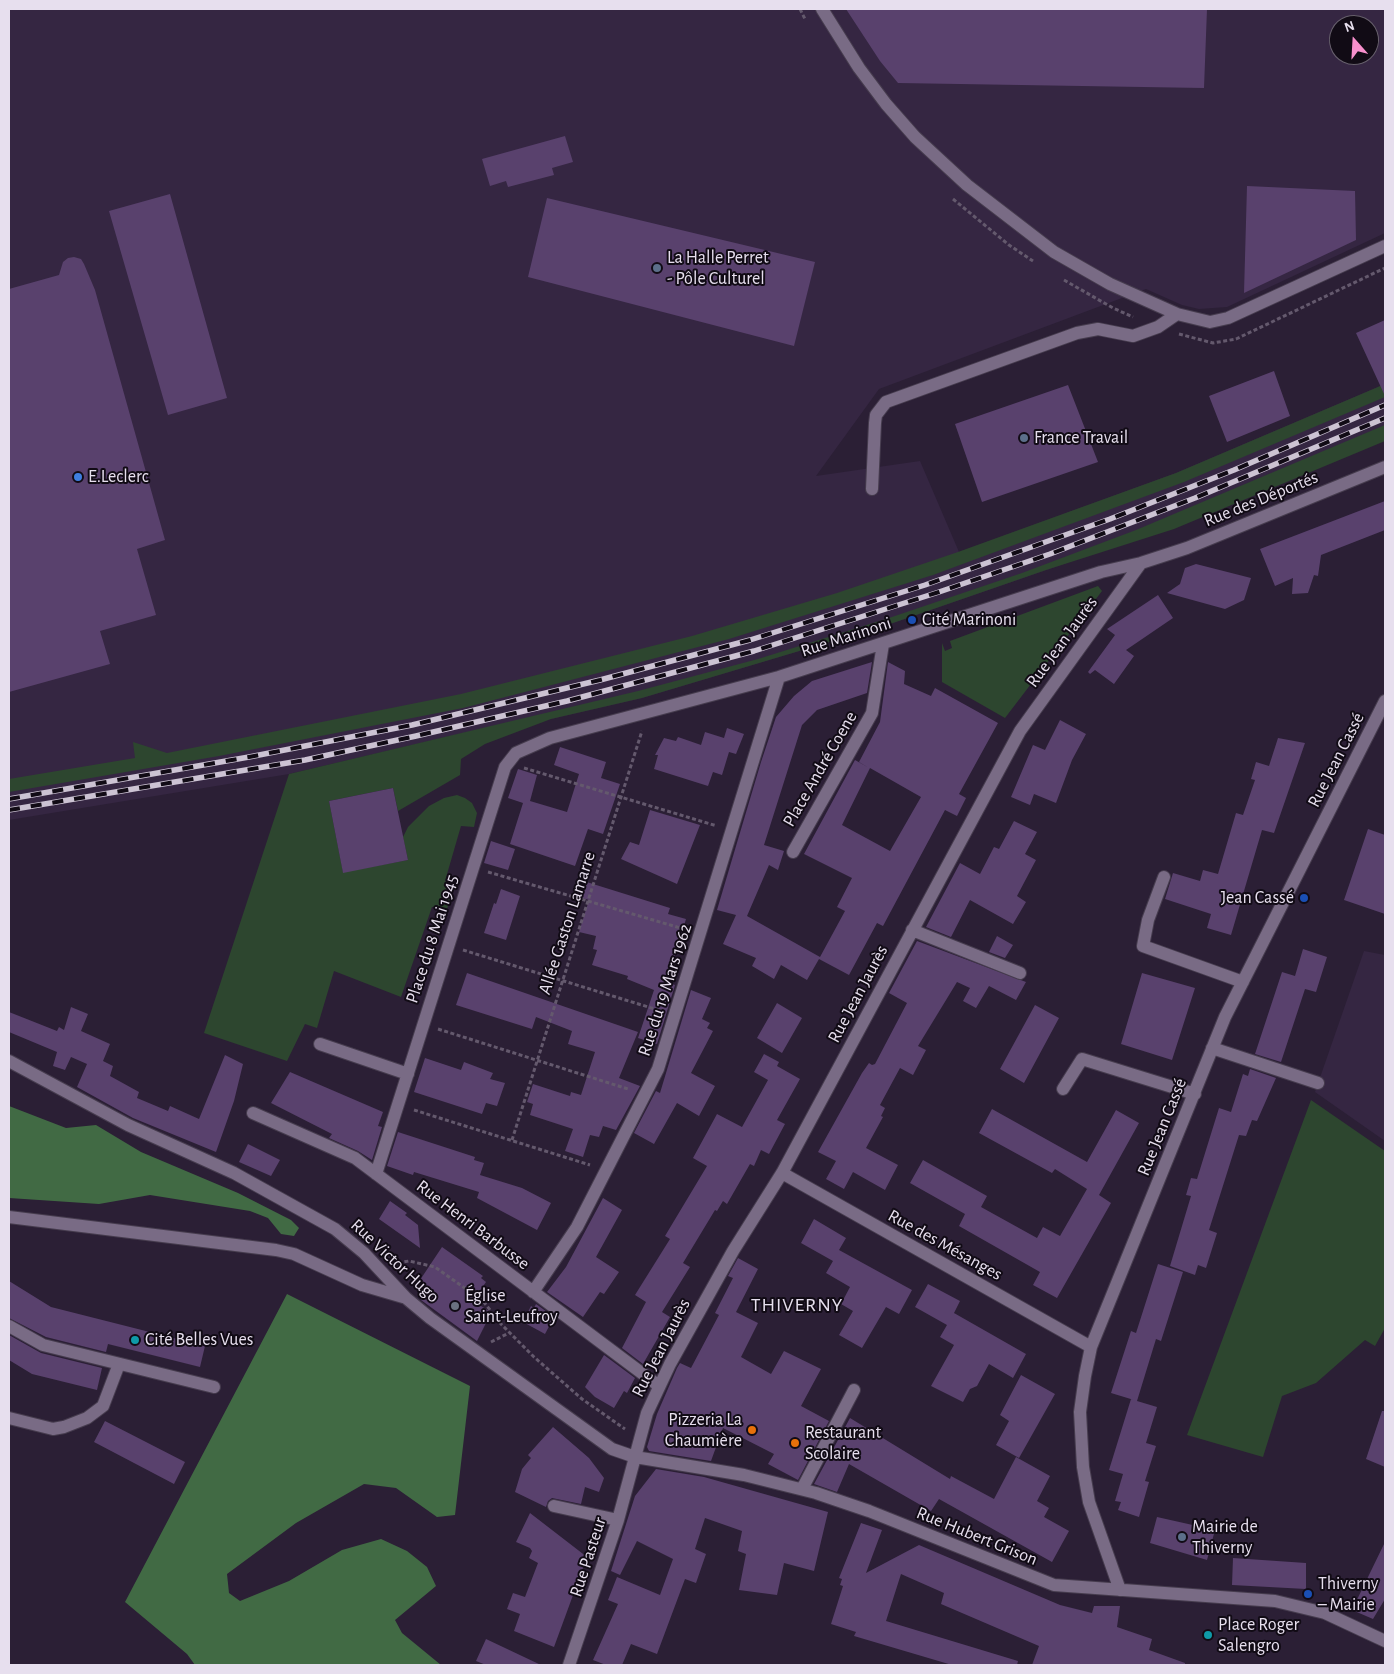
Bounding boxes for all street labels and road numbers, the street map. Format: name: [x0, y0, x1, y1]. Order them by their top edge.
street label: Rue des Déportés: [1201, 466, 1321, 532]
street label: Rue Jean Jaurès: [1022, 592, 1102, 692]
street label: Rue Marinoni: [798, 612, 894, 662]
street label: Place André Coene: [778, 707, 862, 831]
street label: Rue Jean Cassé: [1303, 709, 1369, 811]
street label: Allée Gaston Lamarre: [534, 849, 600, 997]
street label: Place du 8 Mai 1945: [401, 872, 463, 1006]
street label: Rue du 19 Mars 1962: [633, 921, 697, 1059]
street label: Rue Jean Jaurès: [823, 942, 893, 1046]
street label: Rue Jean Cassé: [1133, 1075, 1191, 1179]
street label: Rue Henri Barbusse: [412, 1175, 534, 1275]
street label: Rue des Mésanges: [884, 1205, 1006, 1285]
street label: Rue Victor Hugo: [346, 1214, 444, 1308]
street label: Rue Jean Jaurès: [627, 1295, 695, 1401]
street label: Rue Hubert Grison: [913, 1502, 1041, 1570]
street label: Rue Pasteur: [565, 1514, 611, 1600]

